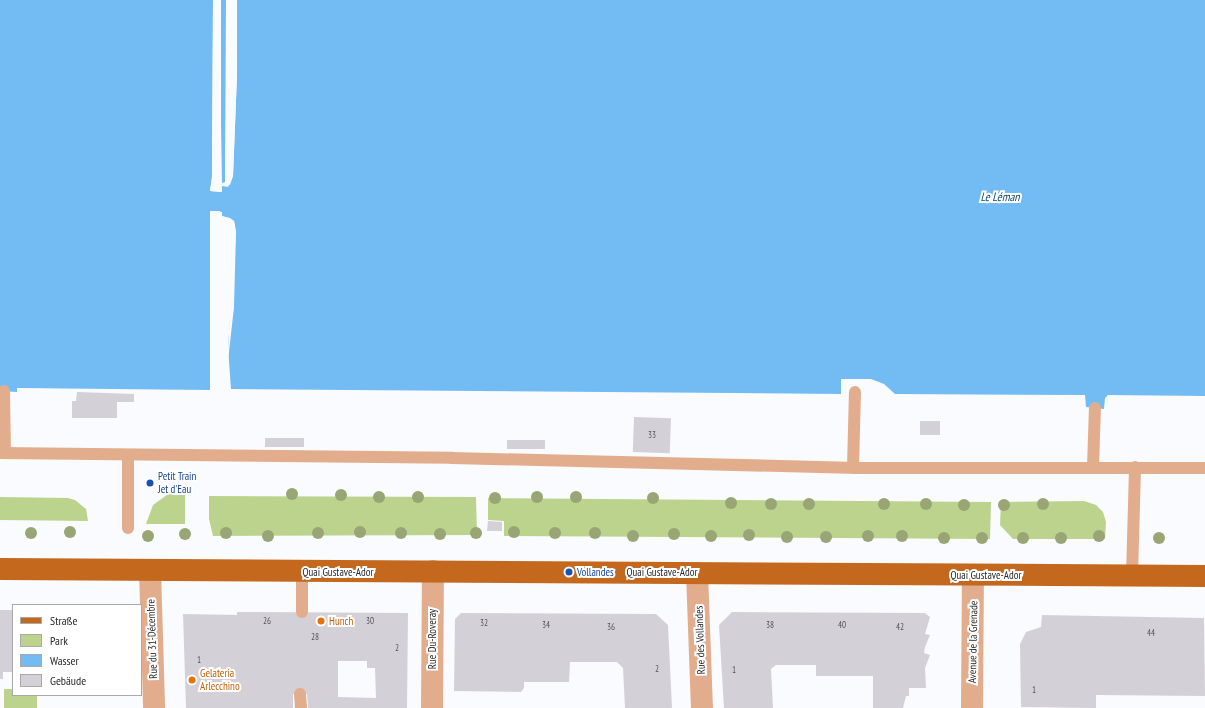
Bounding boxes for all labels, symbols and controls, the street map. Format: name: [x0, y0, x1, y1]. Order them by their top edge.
water label: Le Léman: [980, 190, 1020, 204]
house number: 33: [648, 430, 656, 440]
place label: Petit Train Jet d'Eau: [158, 470, 197, 496]
marker: Petit Train Jet d'Eau: [145, 478, 155, 488]
street label: Quai Gustave-Ador: [303, 565, 373, 579]
place label: Vollandes: [577, 565, 614, 579]
street label: Quai Gustave-Ador: [627, 565, 697, 579]
marker: Vollandes: [564, 567, 574, 577]
street label: Quai Gustave-Ador: [951, 568, 1021, 582]
street label: Rue du 31-Décembre: [144, 599, 160, 679]
street label: Avenue de la Grenade: [966, 601, 980, 683]
legend: [12, 604, 142, 696]
street label: Rue des Vollandes: [692, 605, 708, 675]
street label: Rue Du-Roveray: [425, 609, 439, 669]
text: Straße: [50, 613, 77, 628]
place label: Hunch: [329, 614, 353, 628]
house number: 26: [263, 616, 271, 626]
marker: Hunch: [316, 616, 326, 626]
house number: 30: [366, 616, 374, 626]
house number: 32: [480, 618, 488, 628]
house number: 34: [542, 620, 550, 630]
house number: 38: [766, 620, 774, 630]
house number: 40: [838, 620, 846, 630]
house number: 36: [607, 622, 615, 632]
house number: 42: [896, 622, 904, 632]
house number: 44: [1147, 628, 1155, 638]
house number: 28: [311, 632, 319, 642]
text: Park: [50, 633, 68, 648]
house number: 2: [395, 643, 399, 653]
text: Wasser: [50, 653, 79, 668]
house number: 1: [197, 655, 201, 665]
house number: 2: [655, 664, 659, 674]
house number: 1: [732, 665, 736, 675]
place label: Gelateria Arlecchino: [200, 667, 240, 693]
text: Gebäude: [50, 673, 86, 688]
marker: Gelateria Arlecchino: [187, 675, 197, 685]
house number: 1: [1032, 685, 1036, 695]

